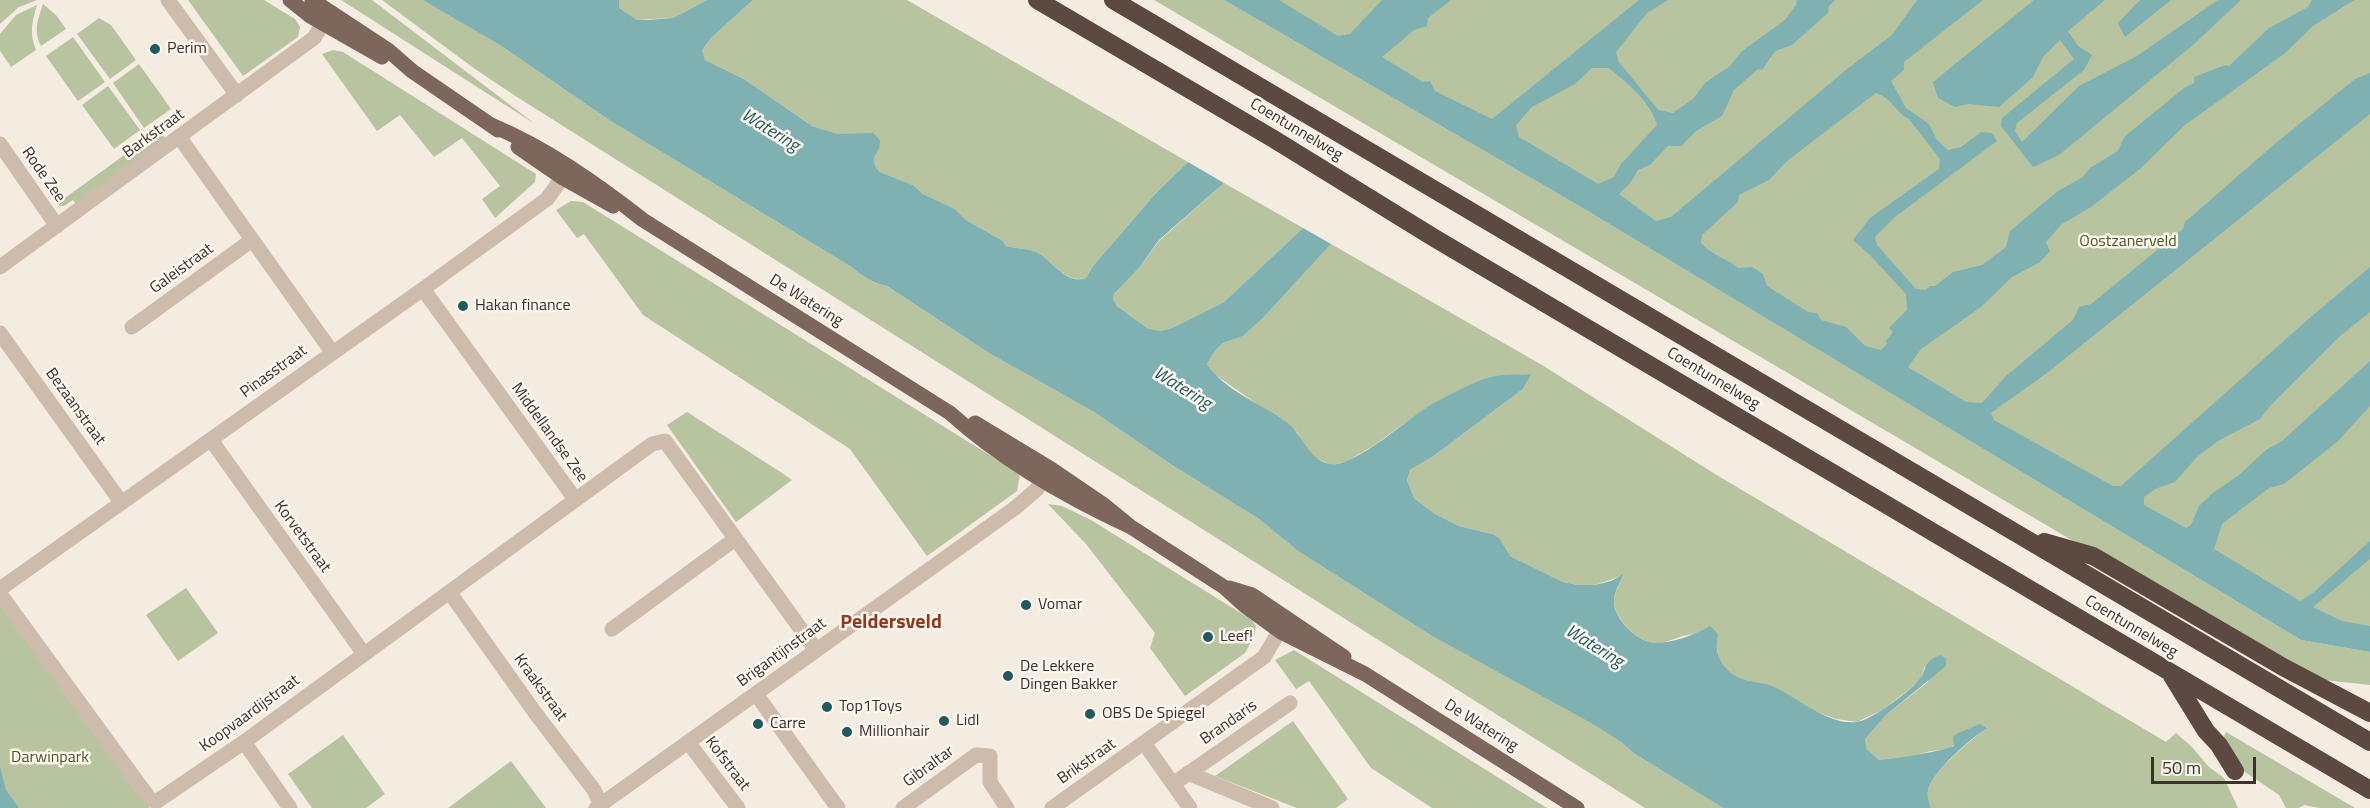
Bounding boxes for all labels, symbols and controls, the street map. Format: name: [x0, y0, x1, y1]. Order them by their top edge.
place label: Perim: [167, 39, 207, 59]
marker: Perim: [148, 42, 162, 56]
street label: Coentunnelweg: [1246, 95, 1346, 165]
street label: Barkstraat: [120, 105, 188, 163]
water label: Watering: [737, 105, 803, 157]
street label: Rode Zee: [17, 144, 69, 206]
park label: Oostzanerveld: [2079, 232, 2177, 252]
street label: Galeistraat: [147, 240, 217, 298]
street label: De Watering: [766, 271, 846, 331]
place label: Hakan finance: [475, 296, 571, 316]
marker: Hakan finance: [456, 299, 470, 313]
street label: Pinasstraat: [237, 342, 311, 402]
street label: Coentunnelweg: [1663, 344, 1763, 414]
water label: Watering: [1149, 363, 1215, 415]
street label: Bezaanstraat: [41, 365, 109, 449]
street label: Middellandse Zee: [507, 380, 591, 486]
street label: Korvetstraat: [269, 497, 335, 577]
street label: Coentunnelweg: [2081, 592, 2181, 662]
place label: Vomar: [1038, 595, 1082, 615]
marker: Vomar: [1019, 598, 1033, 612]
district label: Peldersveld: [840, 611, 942, 635]
street label: Brigantijnstraat: [734, 614, 830, 692]
water label: Watering: [1561, 621, 1627, 673]
place label: Leef!: [1220, 627, 1253, 647]
marker: Leef!: [1201, 630, 1215, 644]
street label: Kraakstraat: [509, 651, 571, 725]
place label: De Lekkere Dingen Bakker: [1020, 657, 1117, 695]
marker: De Lekkere Dingen Bakker: [1001, 669, 1015, 683]
street label: Koopvaardijstraat: [196, 671, 304, 757]
street label: De Watering: [1441, 696, 1521, 756]
place label: Top1Toys: [839, 697, 902, 717]
street label: Brandaris: [1197, 697, 1261, 749]
marker: Top1Toys: [820, 700, 834, 714]
place label: OBS De Spiegel: [1102, 704, 1205, 724]
marker: OBS De Spiegel: [1083, 707, 1097, 721]
place label: Lidl: [956, 711, 979, 731]
place label: Carre: [770, 714, 806, 734]
marker: Lidl: [937, 714, 951, 728]
marker: Carre: [751, 717, 765, 731]
place label: Millionhair: [859, 722, 930, 742]
marker: Millionhair: [840, 725, 854, 739]
street label: Kofstraat: [700, 733, 754, 795]
street label: Brikstraat: [1054, 735, 1120, 789]
street label: Gibraltar: [900, 742, 958, 792]
scale bar: [2154, 745, 2259, 783]
park label: Darwinpark: [11, 748, 89, 768]
text: 50 m: [2162, 754, 2201, 781]

